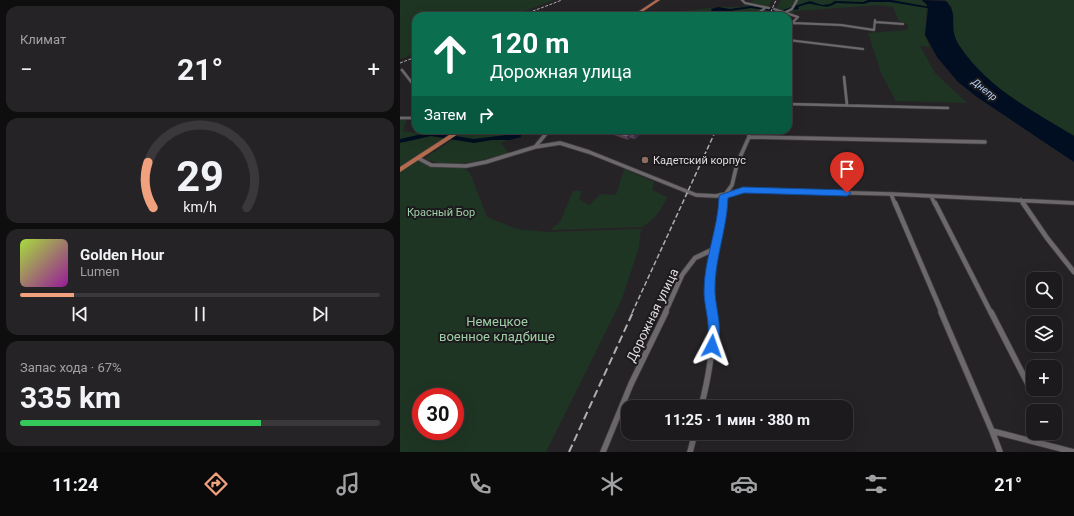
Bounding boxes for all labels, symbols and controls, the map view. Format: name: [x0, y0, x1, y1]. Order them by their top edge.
text: 120 m: [490, 27, 569, 60]
icon: ahead: [424, 28, 476, 80]
text: Климат: [20, 32, 66, 47]
text: 21°: [177, 52, 223, 87]
text: −: [20, 57, 33, 82]
text: +: [368, 57, 380, 82]
text: Дорожная улица: [490, 61, 632, 82]
water label: Днепр: [969, 75, 999, 103]
icon: right: [475, 104, 497, 126]
text: Затем: [424, 106, 467, 124]
text: 29: [176, 152, 224, 201]
pin: [830, 152, 864, 193]
place label: Кадетский корпус: [653, 154, 746, 167]
marker: Кадетский корпус: [640, 155, 650, 165]
icon: arrive: [836, 158, 858, 180]
text: km/h: [183, 199, 217, 215]
park label: Красный Бор: [407, 206, 475, 219]
text: Golden Hour: [80, 246, 164, 264]
text: Lumen: [80, 264, 119, 279]
street label: Дорожная улица: [623, 266, 682, 364]
map controls: [1026, 272, 1062, 440]
button: search: [1026, 272, 1062, 308]
icon: previous: [69, 303, 91, 325]
icon: pause: [189, 303, 211, 325]
icon: next: [309, 303, 331, 325]
park label: Немецкое военное кладбище: [439, 314, 555, 344]
button: layers: [1026, 316, 1062, 352]
position arrow: [691, 325, 733, 367]
text: Запас хода · 67%: [20, 360, 122, 375]
button: +: [1026, 360, 1062, 396]
text: 335 km: [20, 380, 121, 415]
speed limit sign: 30: [412, 388, 464, 440]
button: −: [1026, 404, 1062, 440]
text: 11:25 · 1 мин · 380 m: [664, 411, 810, 429]
icon: directions: [202, 470, 230, 498]
icon: music: [334, 470, 362, 498]
icon: phone: [466, 470, 494, 498]
icon: climate: [598, 470, 626, 498]
icon: car: [730, 470, 758, 498]
icon: filters: [862, 470, 890, 498]
text: 11:24: [52, 474, 98, 495]
text: 21°: [994, 474, 1022, 495]

